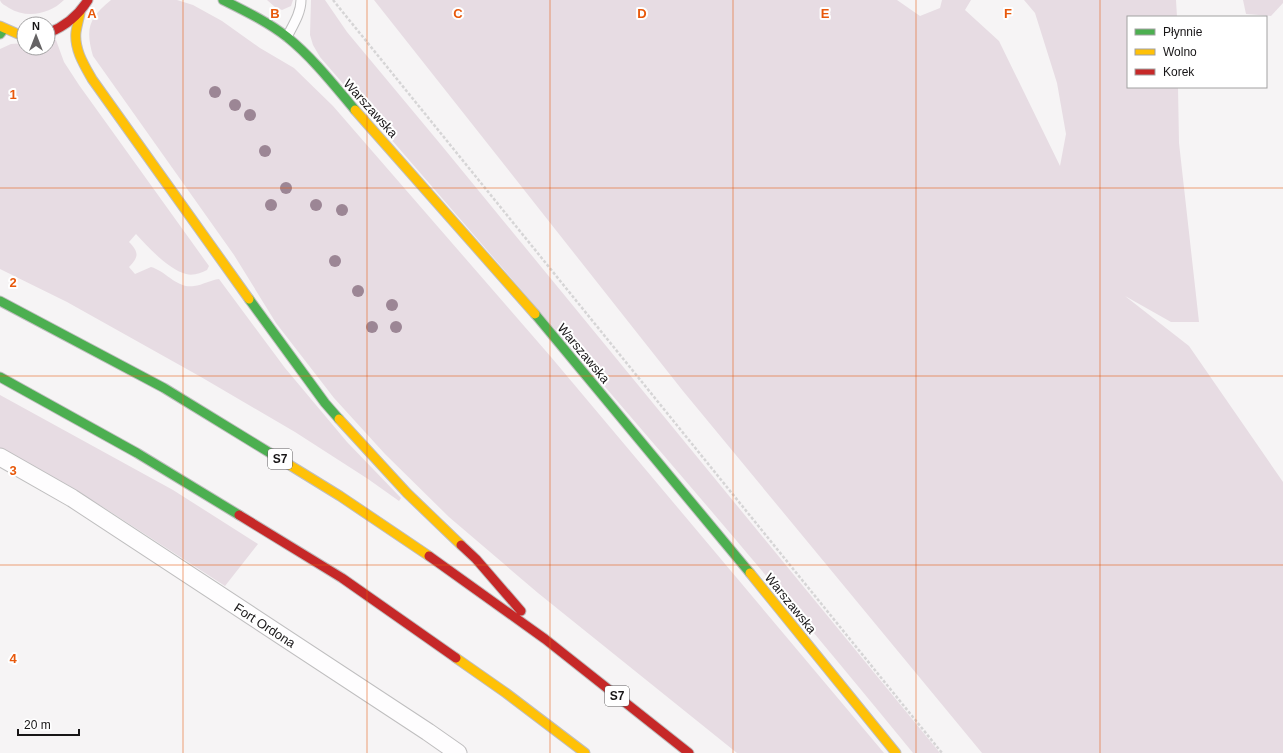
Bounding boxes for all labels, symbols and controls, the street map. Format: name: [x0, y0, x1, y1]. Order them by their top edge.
text: A: [87, 6, 97, 21]
text: B: [270, 6, 280, 21]
text: C: [453, 6, 463, 21]
text: D: [637, 6, 647, 21]
text: E: [821, 6, 830, 21]
text: F: [1004, 6, 1012, 21]
north arrow: [16, 16, 56, 56]
legend: [1127, 16, 1267, 88]
text: N: [32, 20, 40, 32]
text: Płynnie: [1163, 25, 1203, 39]
text: Wolno: [1163, 45, 1197, 59]
text: Korek: [1163, 65, 1195, 79]
street label: Warszawska: [341, 76, 401, 141]
text: 1: [9, 87, 17, 102]
text: 2: [9, 275, 17, 290]
street label: Warszawska: [554, 320, 613, 387]
road number: S7: [268, 449, 292, 469]
text: 3: [9, 463, 17, 478]
street label: Warszawska: [762, 570, 820, 637]
street label: Fort Ordona: [231, 600, 299, 651]
text: 4: [9, 651, 17, 666]
road number: S7: [605, 686, 629, 706]
scale bar: [18, 711, 79, 737]
text: 20 m: [24, 718, 51, 732]

